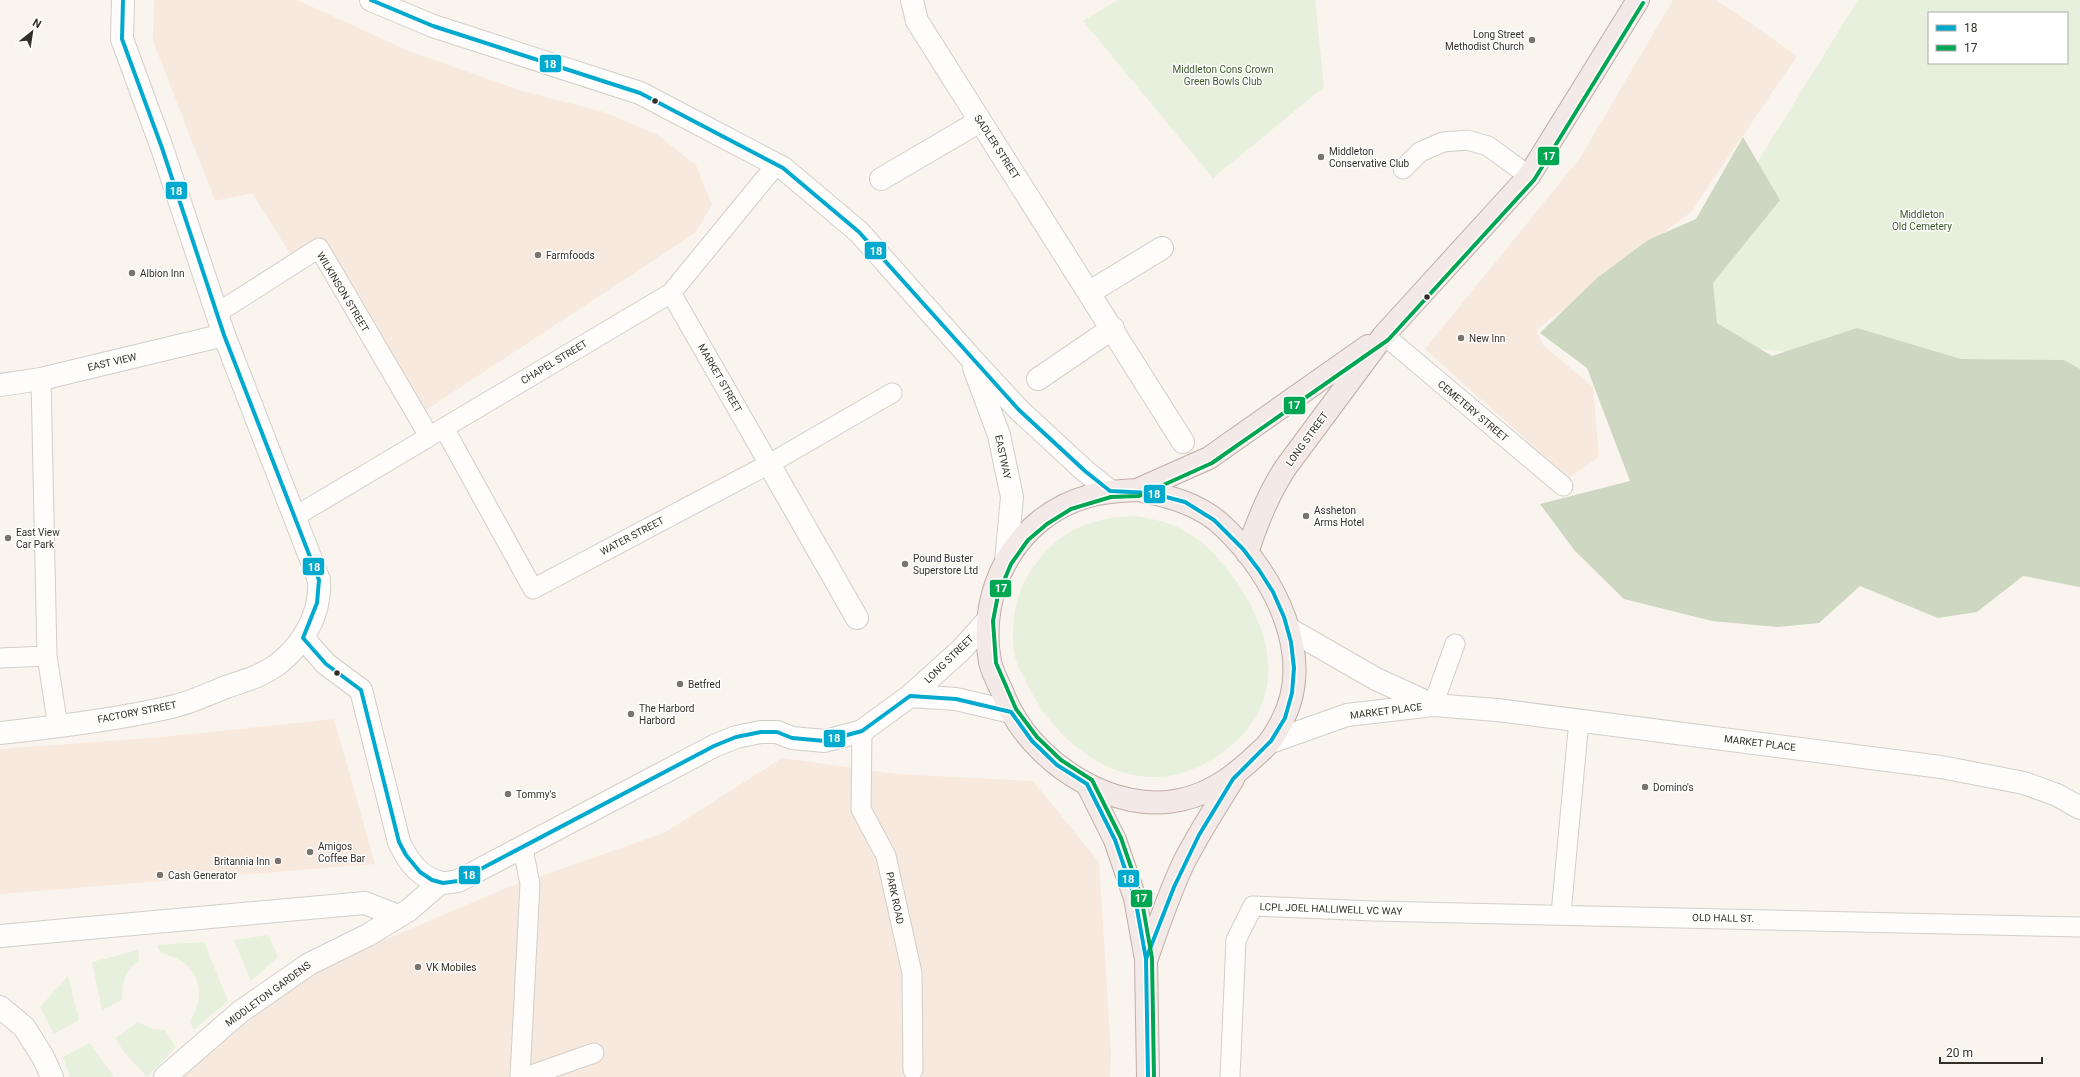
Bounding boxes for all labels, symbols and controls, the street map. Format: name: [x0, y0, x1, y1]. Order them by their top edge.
north arrow: [12, 12, 52, 52]
legend: [1928, 12, 2068, 64]
text: N: [30, 16, 44, 31]
text: 18: [1964, 21, 1978, 35]
place label: Long Street Methodist Church: [1445, 29, 1524, 52]
marker: Long Street Methodist Church: [1527, 35, 1537, 45]
text: 17: [1964, 41, 1978, 55]
line badge: 18: [539, 54, 562, 73]
text: 18: [544, 58, 556, 71]
park label: Middleton Cons Crown Green Bowls Club: [1173, 64, 1273, 87]
unlabelled marker: [650, 96, 660, 106]
street label: SADLER STREET: [972, 113, 1022, 181]
place label: Middleton Conservative Club: [1329, 146, 1410, 169]
line badge: 17: [1537, 146, 1560, 166]
text: 17: [1543, 150, 1555, 163]
marker: Middleton Conservative Club: [1316, 152, 1326, 162]
line badge: 18: [165, 181, 188, 200]
text: 18: [170, 185, 182, 198]
park label: Middleton Old Cemetery: [1892, 209, 1952, 232]
line badge: 18: [864, 241, 887, 260]
text: 18: [870, 245, 882, 258]
street label: WILKINSON STREET: [315, 250, 371, 334]
marker: Farmfoods: [533, 250, 543, 260]
place label: Farmfoods: [546, 250, 595, 261]
marker: Albion Inn: [127, 268, 137, 278]
place label: Albion Inn: [140, 268, 184, 279]
unlabelled marker: [1422, 292, 1432, 302]
marker: New Inn: [1456, 333, 1466, 343]
place label: New Inn: [1469, 333, 1505, 344]
street label: CHAPEL STREET: [519, 338, 589, 386]
street label: MARKET STREET: [696, 342, 744, 414]
street label: EAST VIEW: [86, 351, 138, 373]
street label: CEMETERY STREET: [1436, 378, 1510, 444]
line badge: 17: [1283, 396, 1306, 415]
text: 17: [1288, 399, 1300, 412]
street label: LONG STREET: [1284, 410, 1330, 468]
street label: EASTWAY: [993, 434, 1013, 480]
line badge: 18: [1143, 484, 1166, 504]
text: 18: [1148, 488, 1160, 501]
place label: Assheton Arms Hotel: [1314, 505, 1364, 528]
marker: Assheton Arms Hotel: [1301, 511, 1311, 521]
street label: WATER STREET: [598, 515, 666, 557]
place label: East View Car Park: [16, 527, 60, 550]
marker: East View Car Park: [3, 533, 13, 543]
place label: Pound Buster Superstore Ltd: [913, 553, 978, 576]
line badge: 18: [302, 557, 325, 576]
marker: Pound Buster Superstore Ltd: [900, 559, 910, 569]
text: 18: [308, 561, 320, 574]
line badge: 17: [989, 579, 1012, 598]
text: 17: [995, 582, 1007, 595]
street label: LONG STREET: [922, 633, 976, 685]
unlabelled marker: [332, 668, 342, 678]
marker: Betfred: [675, 679, 685, 689]
place label: Betfred: [688, 679, 721, 690]
street label: FACTORY STREET: [97, 699, 177, 725]
street label: MARKET PLACE: [1349, 701, 1423, 721]
place label: The Harbord Harbord: [639, 703, 694, 726]
marker: The Harbord Harbord: [626, 709, 636, 719]
line badge: 18: [823, 729, 846, 748]
text: 18: [828, 732, 840, 745]
street label: MARKET PLACE: [1723, 733, 1797, 753]
marker: Domino's: [1640, 782, 1650, 792]
place label: Domino's: [1653, 782, 1694, 793]
marker: Tommy's: [503, 789, 513, 799]
place label: Tommy's: [516, 789, 556, 800]
place label: Amigos Coffee Bar: [318, 841, 366, 864]
marker: Amigos Coffee Bar: [305, 847, 315, 857]
place label: Britannia Inn: [214, 856, 270, 867]
marker: Britannia Inn: [273, 856, 283, 866]
line badge: 18: [458, 865, 481, 885]
text: 18: [463, 869, 475, 882]
line badge: 18: [1117, 869, 1140, 888]
marker: Cash Generator: [155, 870, 165, 880]
place label: Cash Generator: [168, 870, 238, 881]
street label: PARK ROAD: [884, 871, 906, 925]
text: 18: [1122, 873, 1134, 886]
line badge: 17: [1130, 889, 1153, 908]
text: 17: [1135, 892, 1147, 905]
street label: LCPL JOEL HALLIWELL VC WAY: [1259, 901, 1403, 917]
street label: OLD HALL ST.: [1692, 912, 1754, 924]
street label: MIDDLETON GARDENS: [223, 959, 313, 1029]
marker: VK Mobiles: [413, 962, 423, 972]
place label: VK Mobiles: [426, 962, 477, 973]
scale bar: [1940, 1039, 2042, 1065]
text: 20 m: [1946, 1046, 1973, 1060]

